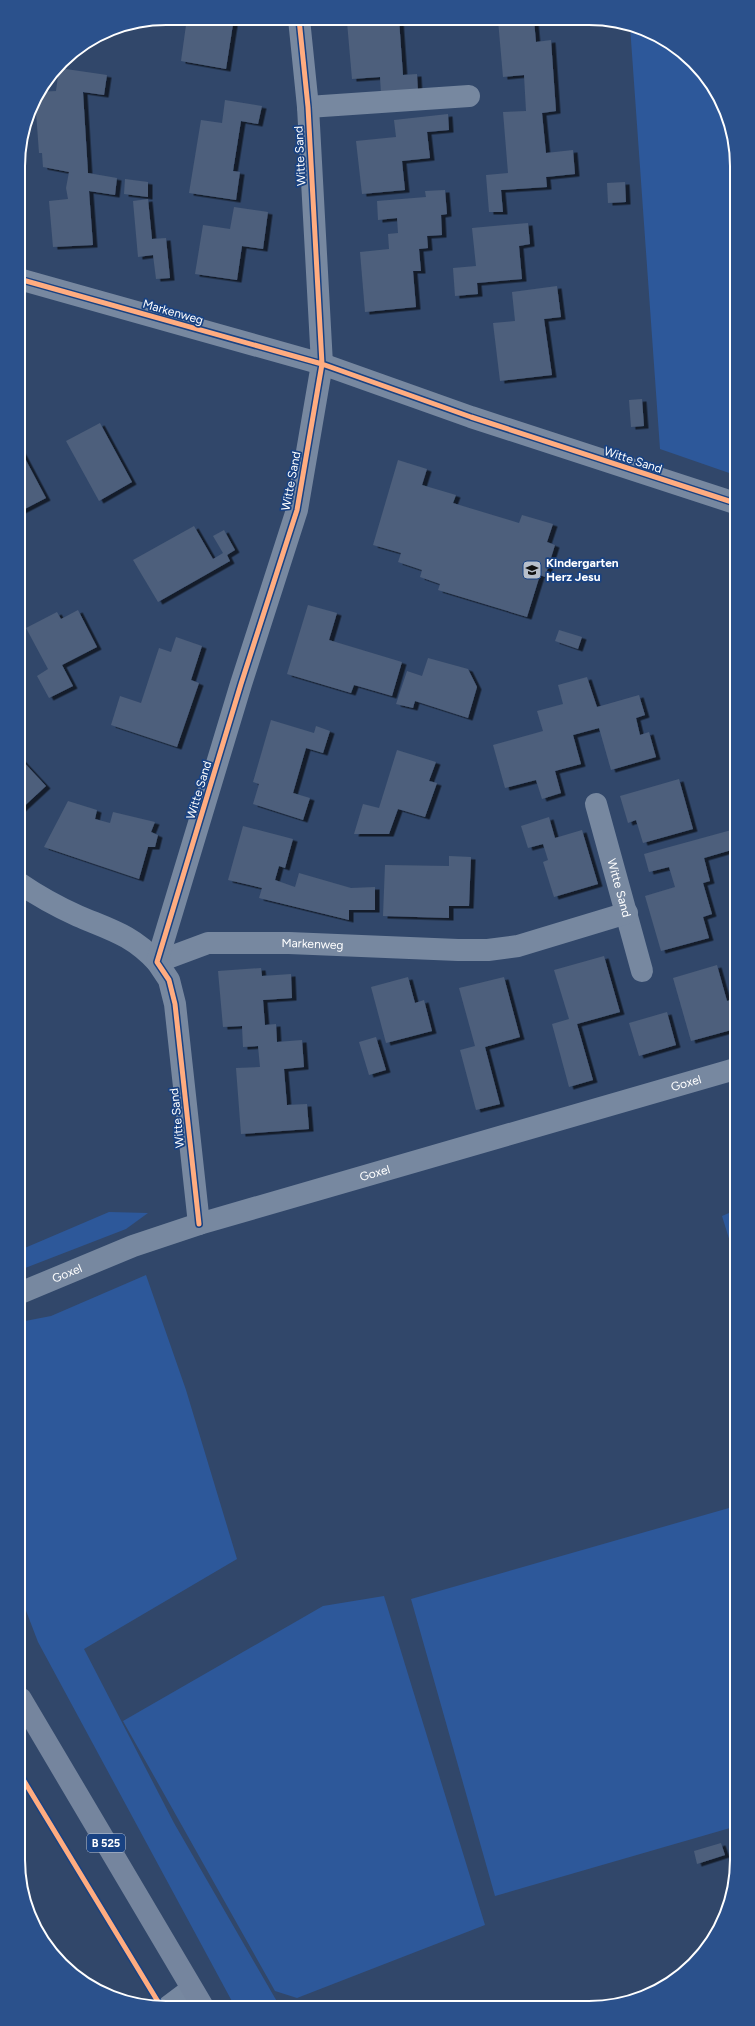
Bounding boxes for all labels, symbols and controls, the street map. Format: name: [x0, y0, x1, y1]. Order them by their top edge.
street label: Witte Sand: [291, 126, 309, 186]
street label: Markenweg: [141, 297, 205, 327]
street label: Witte Sand: [602, 444, 664, 476]
street label: Witte Sand: [278, 450, 304, 512]
place label: Kindergarten Herz Jesu: [546, 556, 619, 584]
school or university icon: Kindergarten Herz Jesu: [521, 559, 543, 581]
street label: Witte Sand: [184, 759, 214, 821]
street label: Witte Sand: [604, 857, 634, 919]
street label: Markenweg: [281, 936, 344, 952]
street label: Goxel: [669, 1072, 703, 1094]
street label: Witte Sand: [167, 1087, 187, 1149]
street label: Goxel: [358, 1162, 392, 1184]
street label: Goxel: [50, 1261, 84, 1286]
road number: B 525: [87, 1834, 125, 1852]

